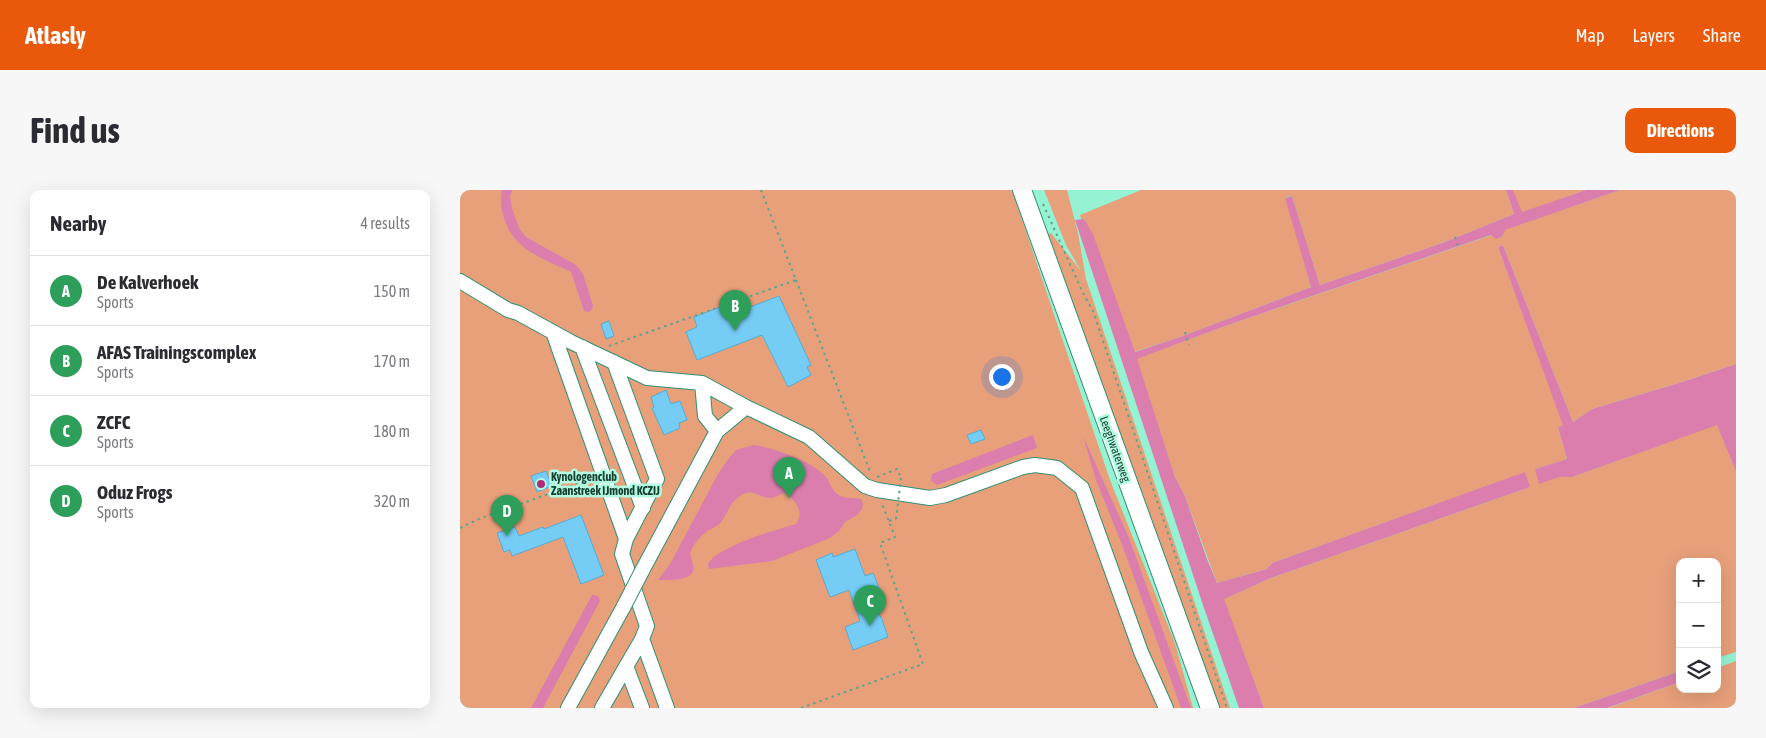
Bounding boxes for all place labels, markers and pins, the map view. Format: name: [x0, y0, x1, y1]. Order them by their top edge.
pin: B: [719, 290, 751, 331]
pin: A: [773, 457, 805, 498]
place label: Kynologenclub Zaanstreek IJmond KCZIJ: [551, 470, 660, 498]
marker: Kynologenclub Zaanstreek IJmond KCZIJ: [535, 478, 547, 490]
pin: D: [491, 495, 523, 536]
pin: C: [854, 585, 886, 626]

